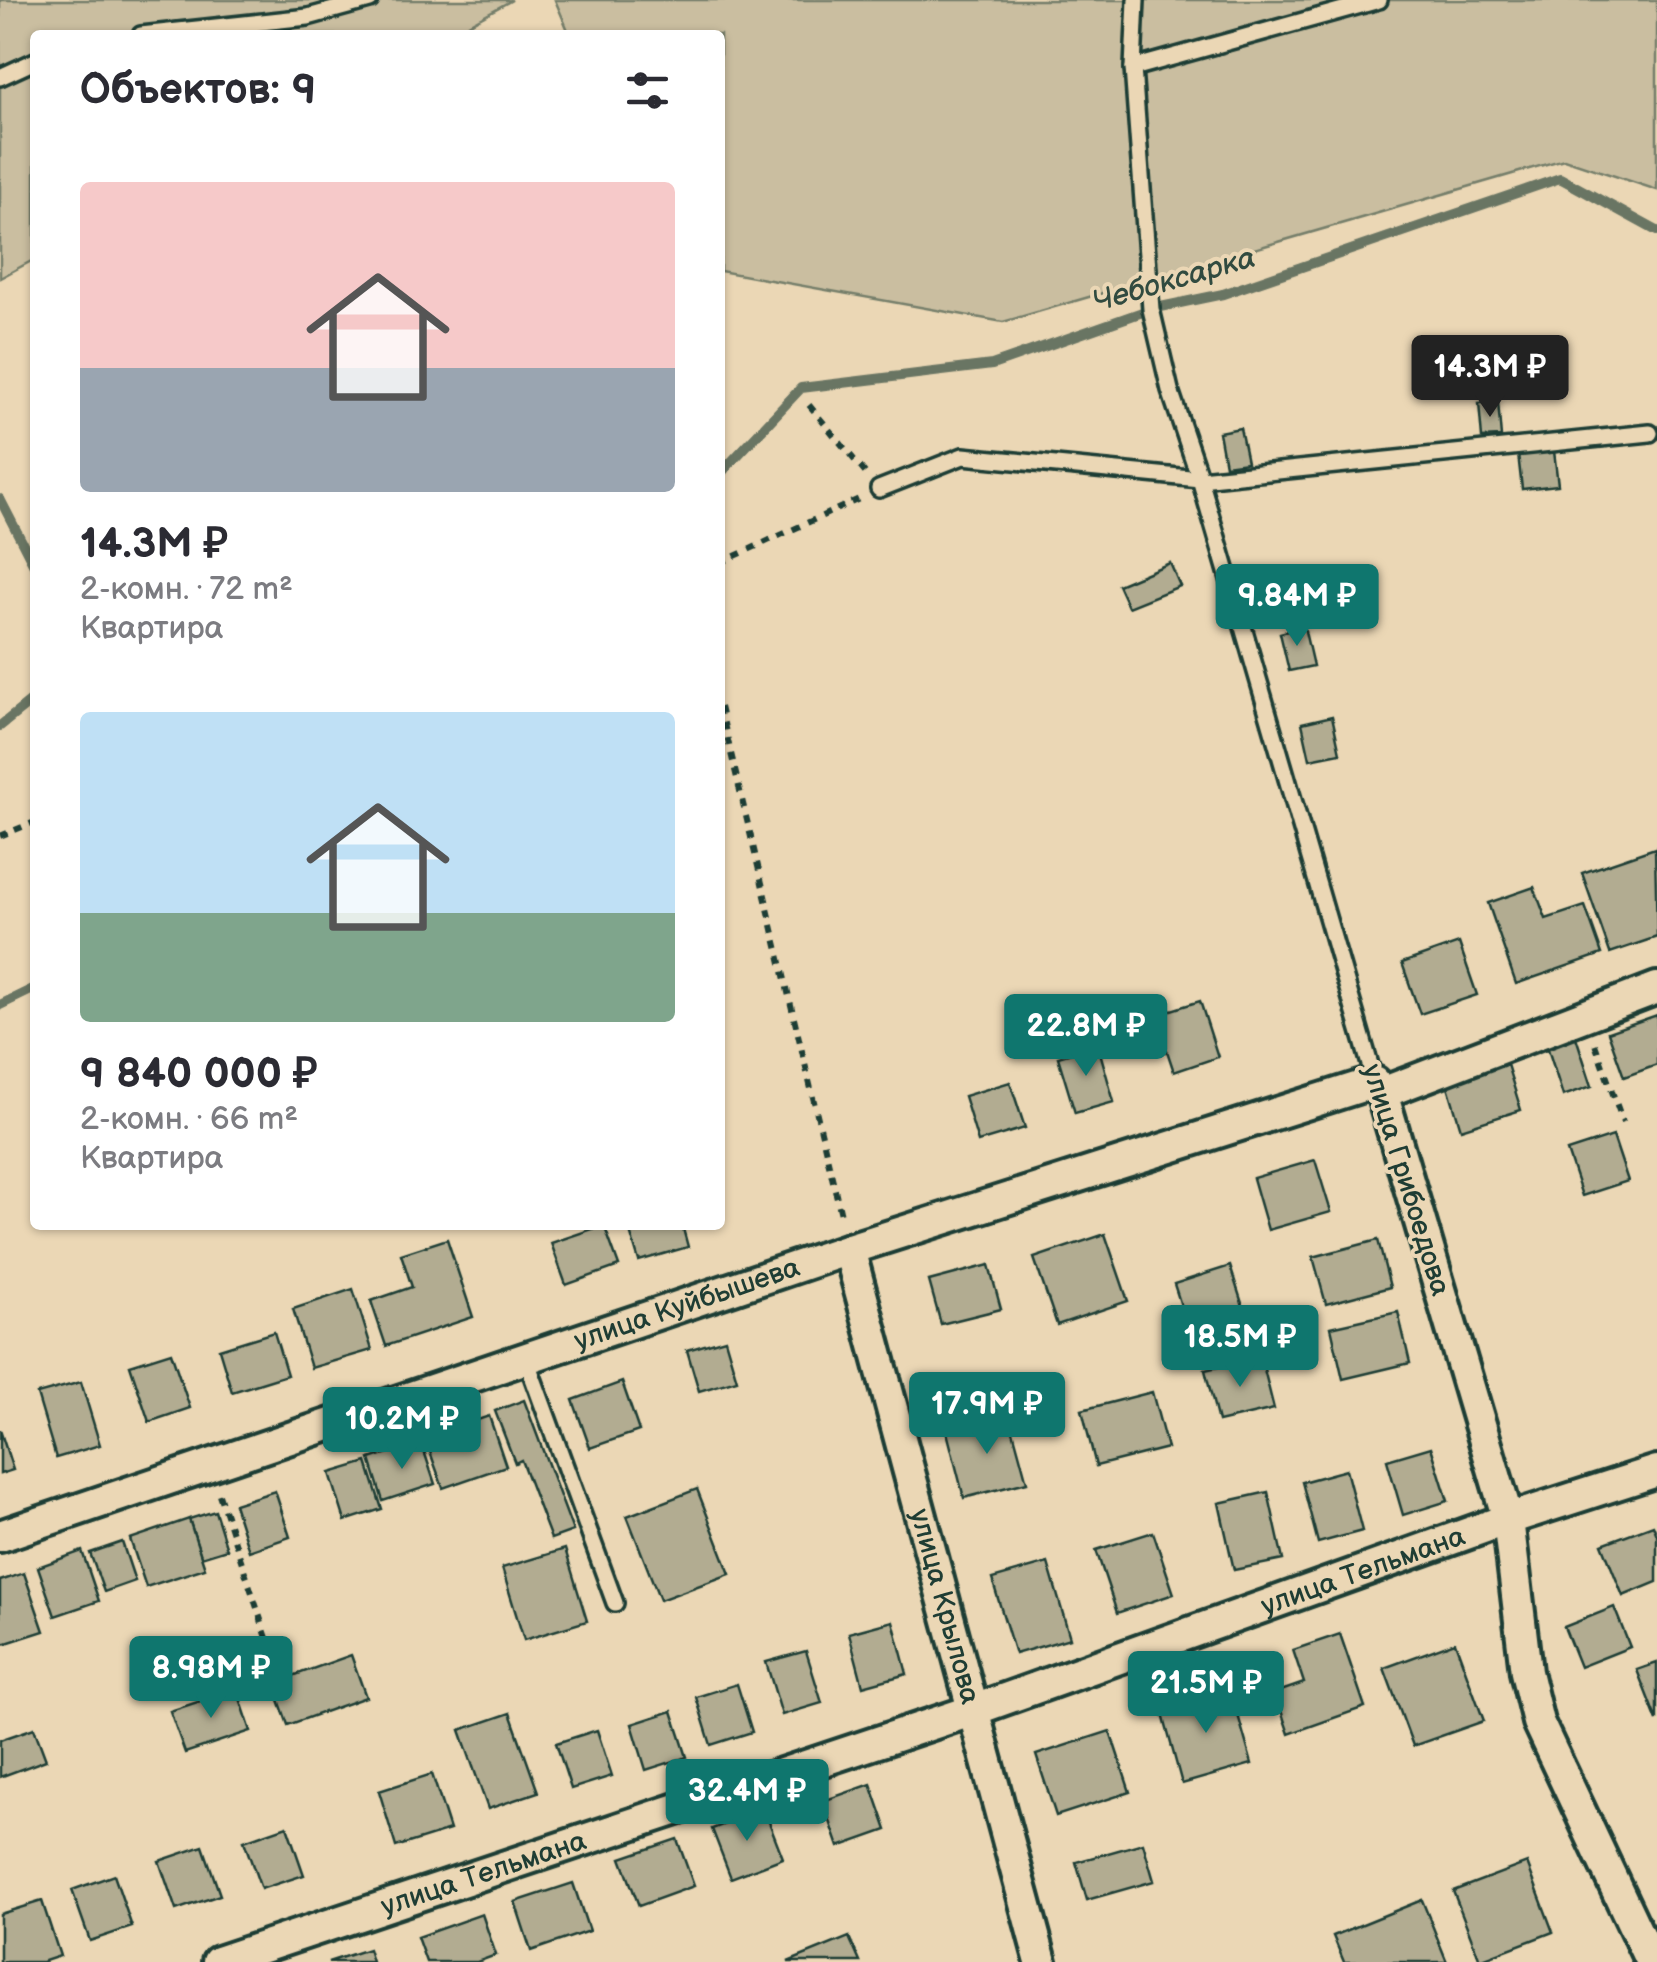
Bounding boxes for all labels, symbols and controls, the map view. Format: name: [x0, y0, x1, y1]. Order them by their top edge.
icon: filters: [620, 63, 675, 118]
text: Объектов: 9: [80, 65, 316, 116]
water label: Чебоксарка: [1088, 240, 1260, 320]
icon: home: [288, 247, 468, 427]
pin: 14.3M ₽: [1398, 335, 1582, 420]
text: 14.3M ₽: [1434, 348, 1546, 387]
text: 14.3M ₽: [80, 519, 228, 570]
pin: 9.84M ₽: [1205, 564, 1389, 649]
text: 2-комн. · 72 m²: [80, 570, 293, 609]
text: 9.84M ₽: [1238, 577, 1356, 616]
text: Квартира: [80, 609, 223, 648]
icon: home: [288, 777, 468, 957]
pin: 22.8M ₽: [994, 994, 1178, 1079]
text: 22.8M ₽: [1026, 1007, 1146, 1046]
text: 9 840 000 ₽: [80, 1049, 318, 1100]
street label: улица Грибоедова: [1355, 1060, 1457, 1300]
text: 2-комн. · 66 m²: [80, 1100, 298, 1139]
text: Квартира: [80, 1139, 223, 1178]
street label: улица Куйбышева: [570, 1250, 804, 1357]
pin: 18.5M ₽: [1148, 1305, 1332, 1390]
text: 18.5M ₽: [1183, 1318, 1297, 1357]
pin: 17.9M ₽: [895, 1372, 1079, 1457]
text: 17.9M ₽: [931, 1385, 1043, 1424]
pin: 10.2M ₽: [310, 1387, 494, 1472]
text: 10.2M ₽: [345, 1400, 459, 1439]
street label: улица Крылова: [903, 1505, 987, 1708]
street label: улица Тельмана: [1257, 1519, 1470, 1622]
pin: 8.98M ₽: [119, 1636, 303, 1721]
text: 8.98M ₽: [151, 1649, 271, 1688]
pin: 21.5M ₽: [1114, 1651, 1298, 1736]
text: 21.5M ₽: [1150, 1664, 1262, 1703]
pin: 32.4M ₽: [655, 1759, 839, 1844]
text: 32.4M ₽: [688, 1772, 806, 1811]
street label: улица Тельмана: [377, 1824, 591, 1923]

